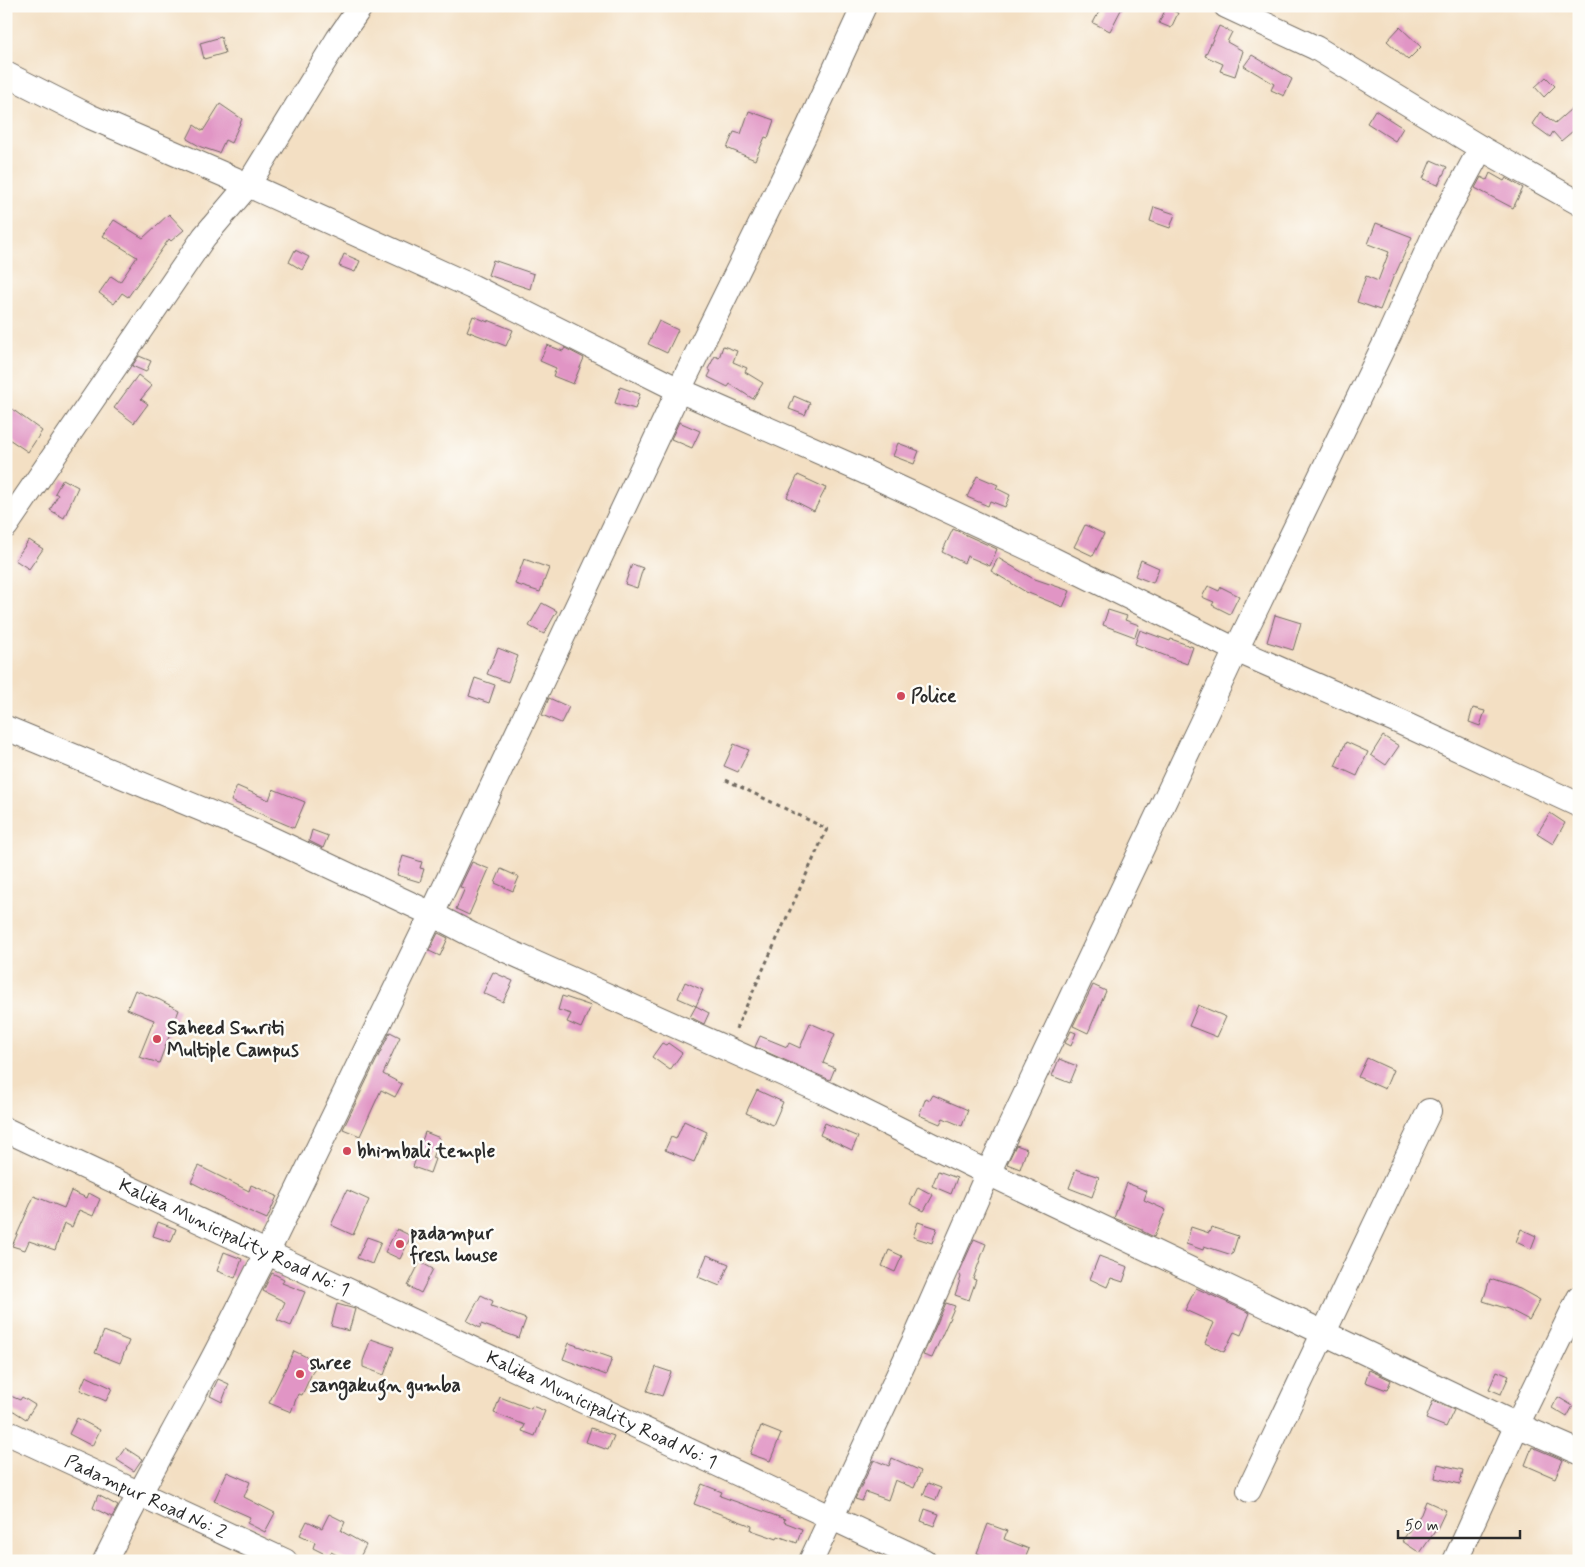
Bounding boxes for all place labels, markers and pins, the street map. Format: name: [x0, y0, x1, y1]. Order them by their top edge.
place label: Police: [911, 684, 957, 709]
marker: Police: [895, 690, 907, 702]
place label: Saheed Smriti Multiple Campus: [167, 1016, 299, 1063]
marker: Saheed Smriti Multiple Campus: [151, 1033, 163, 1045]
place label: bhimbali temple: [357, 1139, 495, 1164]
marker: bhimbali temple: [341, 1145, 353, 1157]
place label: padampur fresh house: [409, 1221, 498, 1268]
marker: padampur fresh house: [394, 1238, 406, 1250]
place label: shree sangakugn gumba: [309, 1351, 461, 1401]
marker: shree sangakugn gumba: [294, 1368, 306, 1380]

